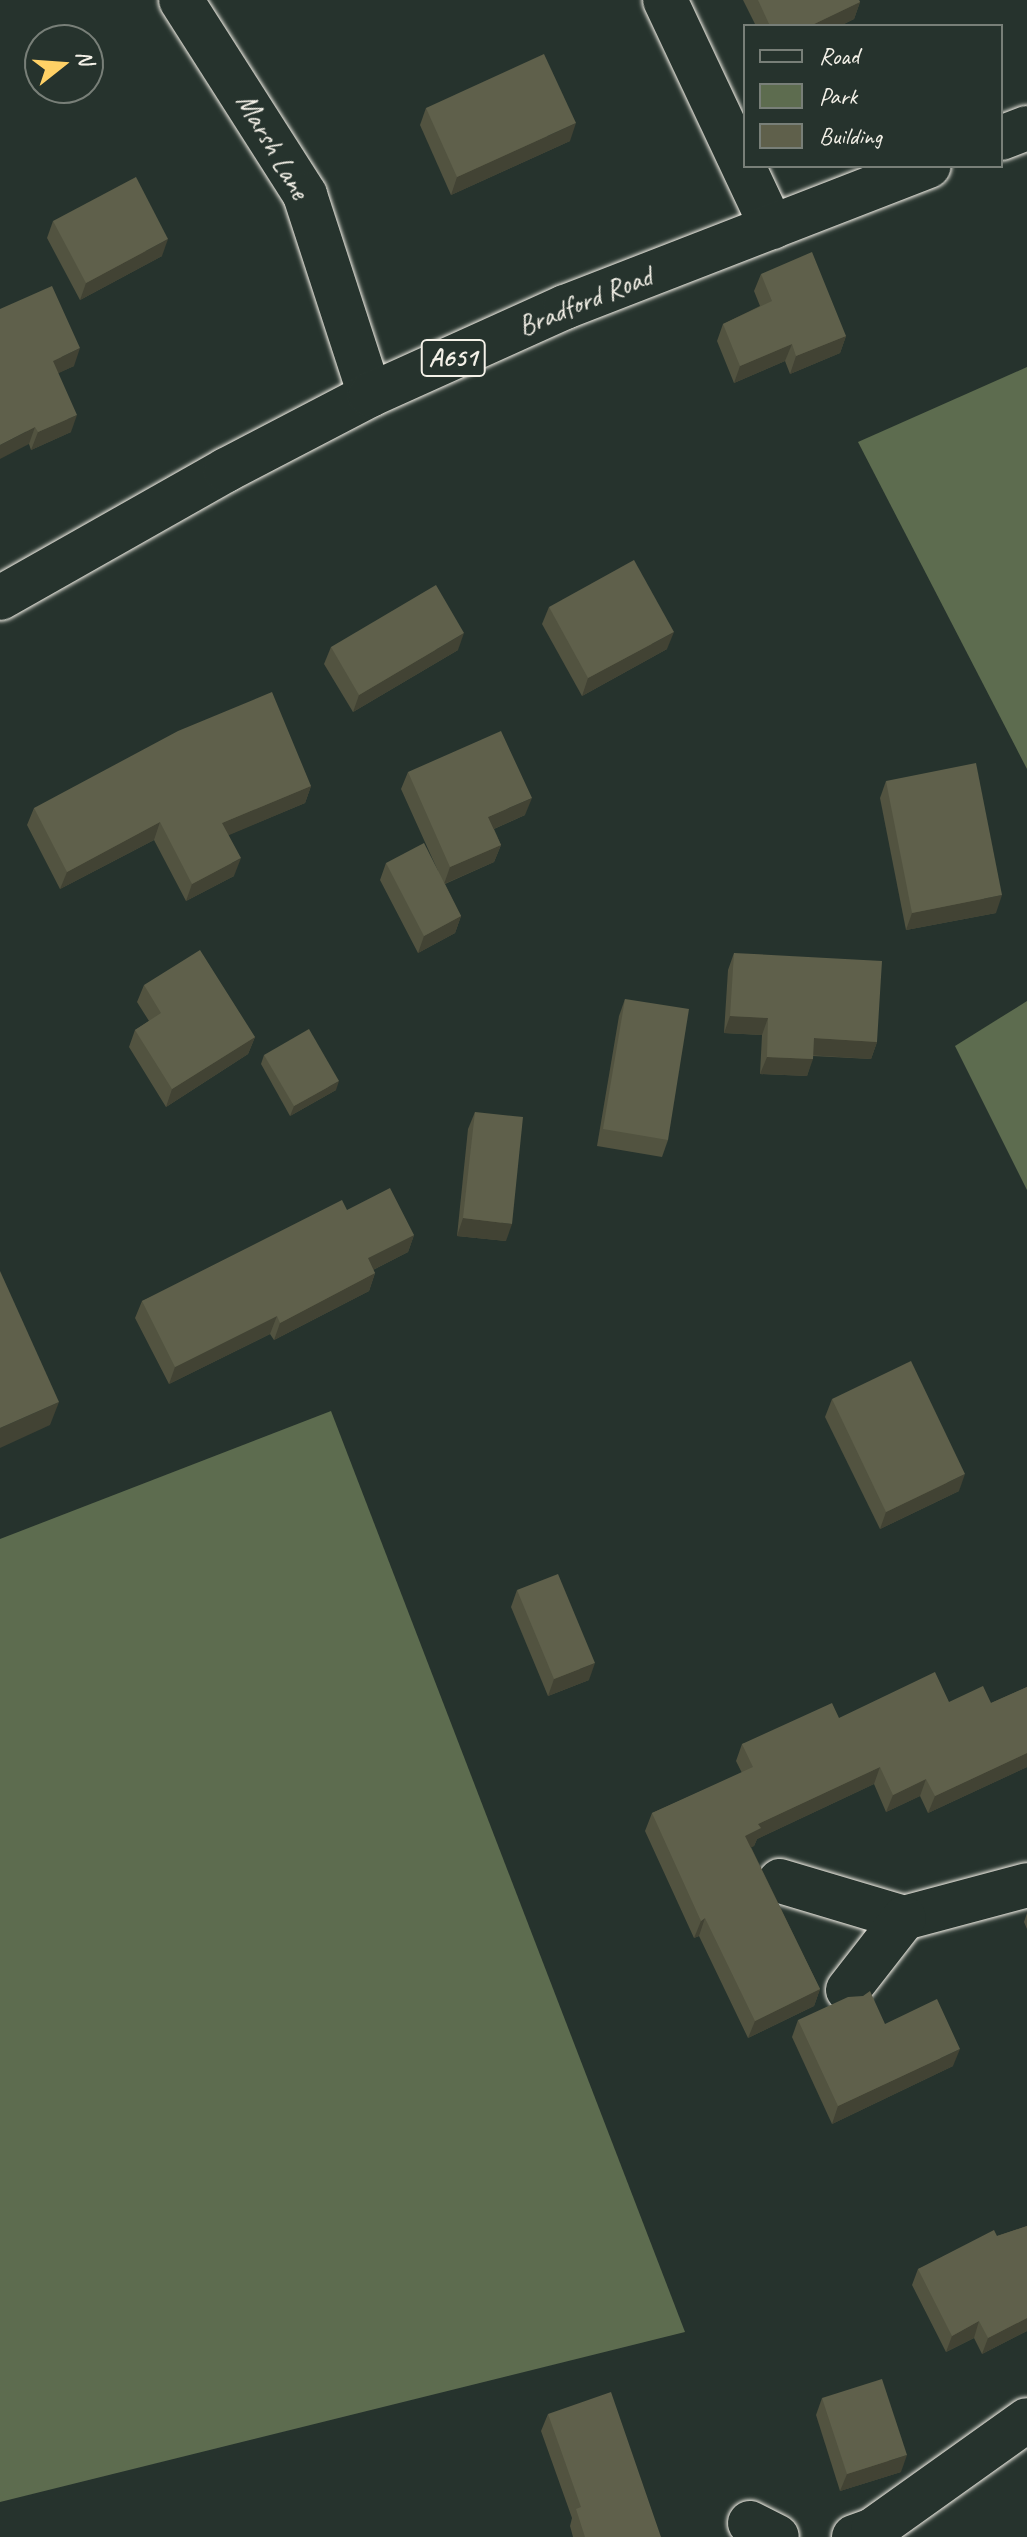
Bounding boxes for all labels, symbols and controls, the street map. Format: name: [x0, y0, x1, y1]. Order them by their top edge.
north arrow: [24, 24, 104, 104]
legend: [743, 24, 1003, 168]
text: Road: [819, 41, 859, 71]
text: N: [70, 47, 100, 68]
text: Park: [819, 81, 857, 111]
street label: Marsh Lane: [229, 87, 317, 205]
text: Building: [819, 121, 882, 151]
street label: Bradford Road: [514, 259, 656, 343]
road number: A651: [419, 336, 487, 380]

